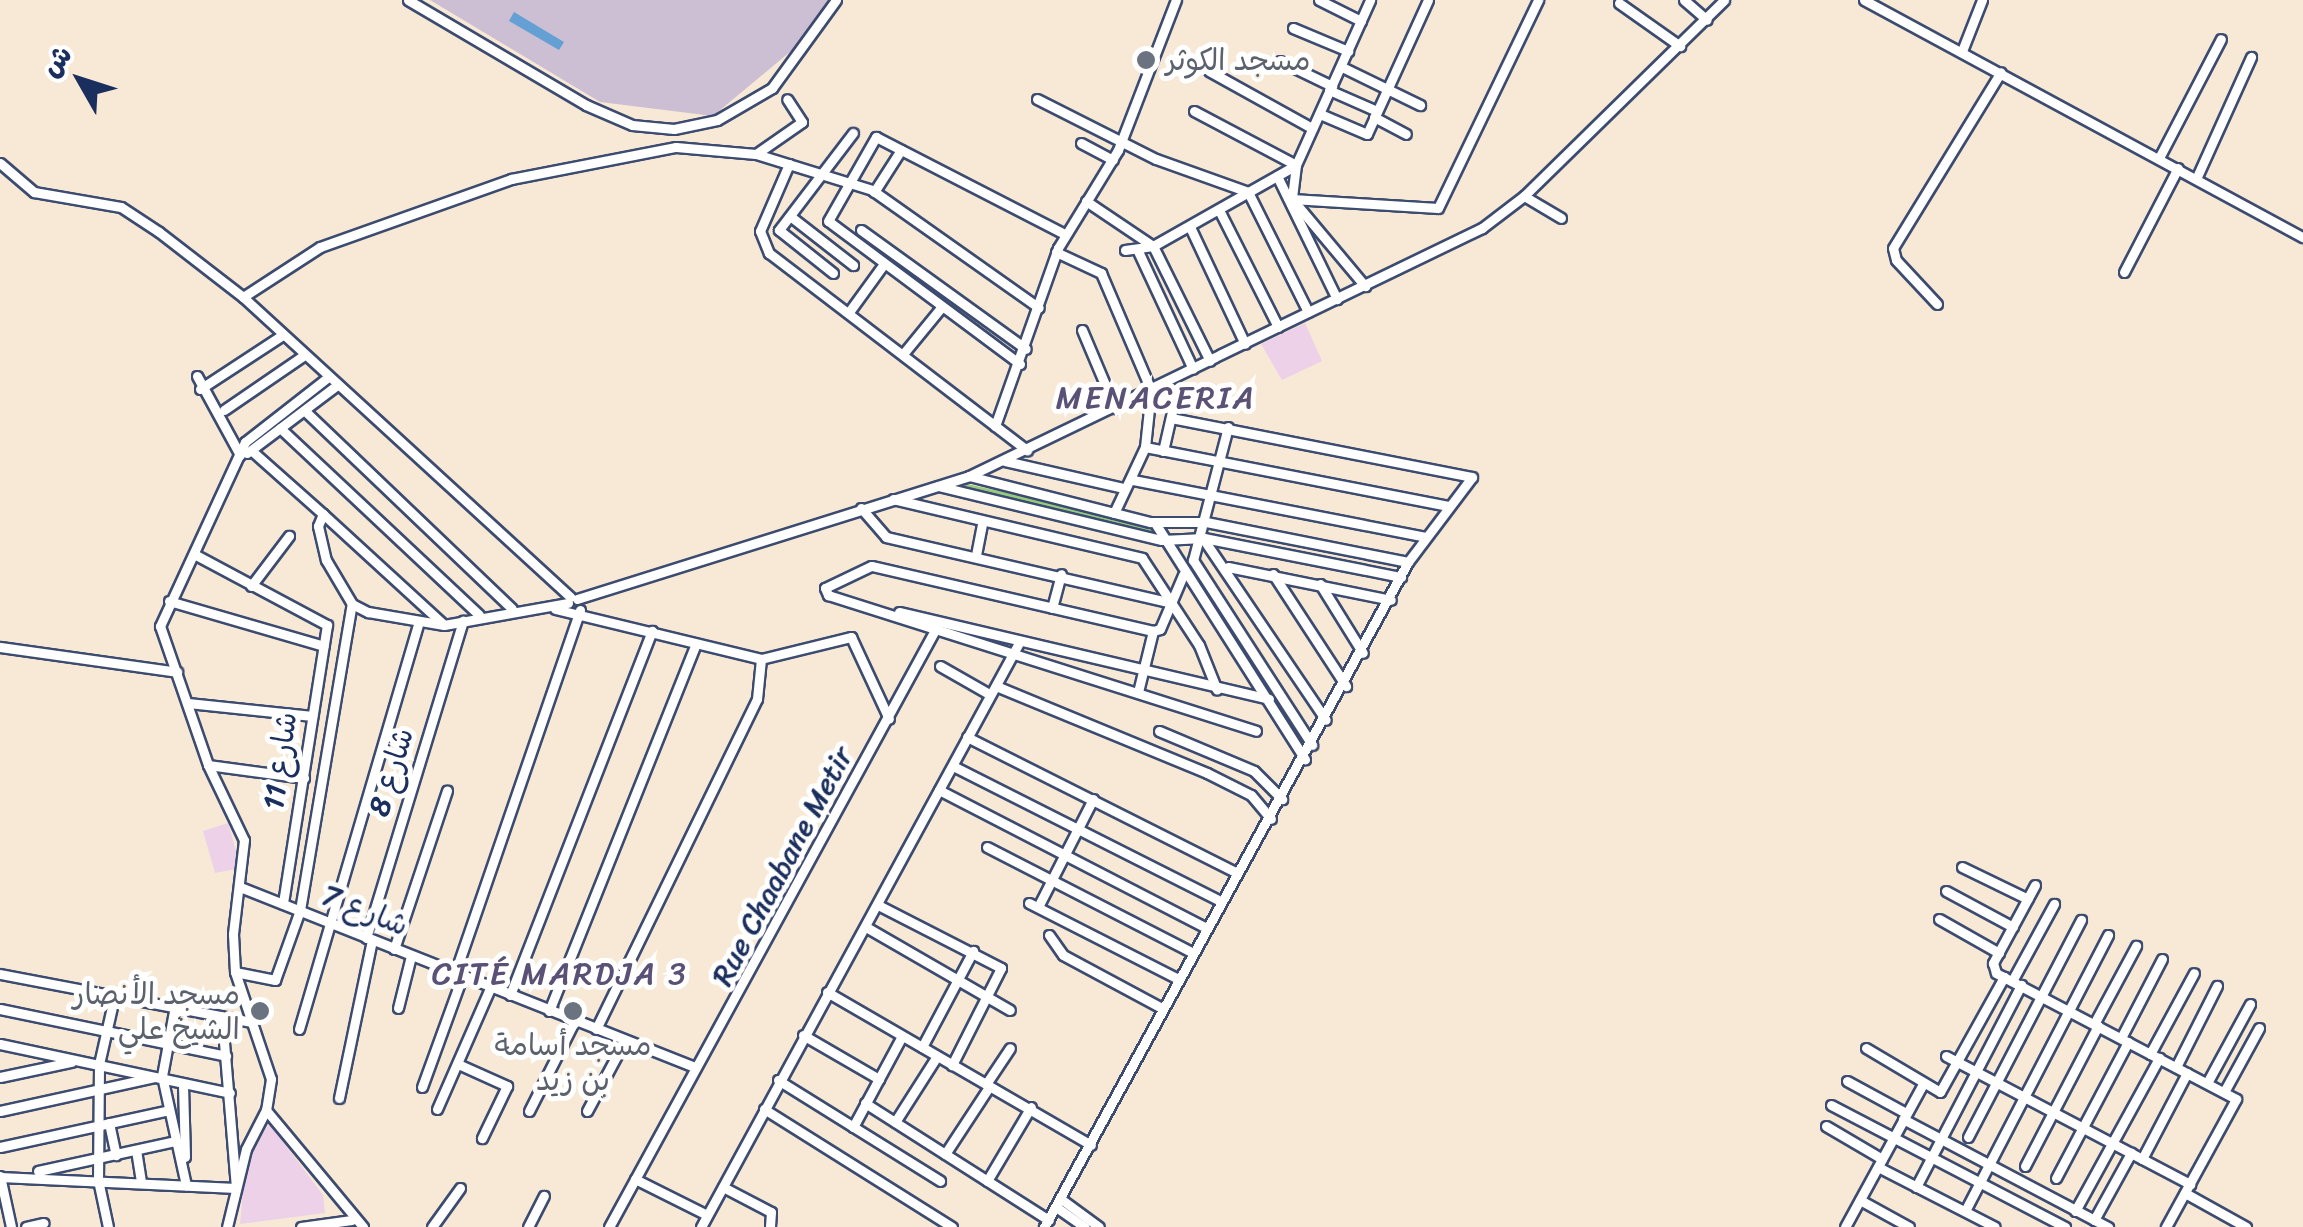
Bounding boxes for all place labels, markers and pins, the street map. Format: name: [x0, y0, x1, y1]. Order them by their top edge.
place label: مسجد الكوثر: [1166, 42, 1311, 78]
marker: مسجد الكوثر: [1135, 49, 1157, 71]
place label: مسجد الأنصار الشيخ علي: [73, 976, 240, 1046]
marker: مسجد الأنصار الشيخ علي: [249, 1000, 271, 1022]
marker: مسجد أسامة بن زيد: [562, 1000, 584, 1022]
place label: مسجد أسامة بن زيد: [495, 1027, 651, 1098]

